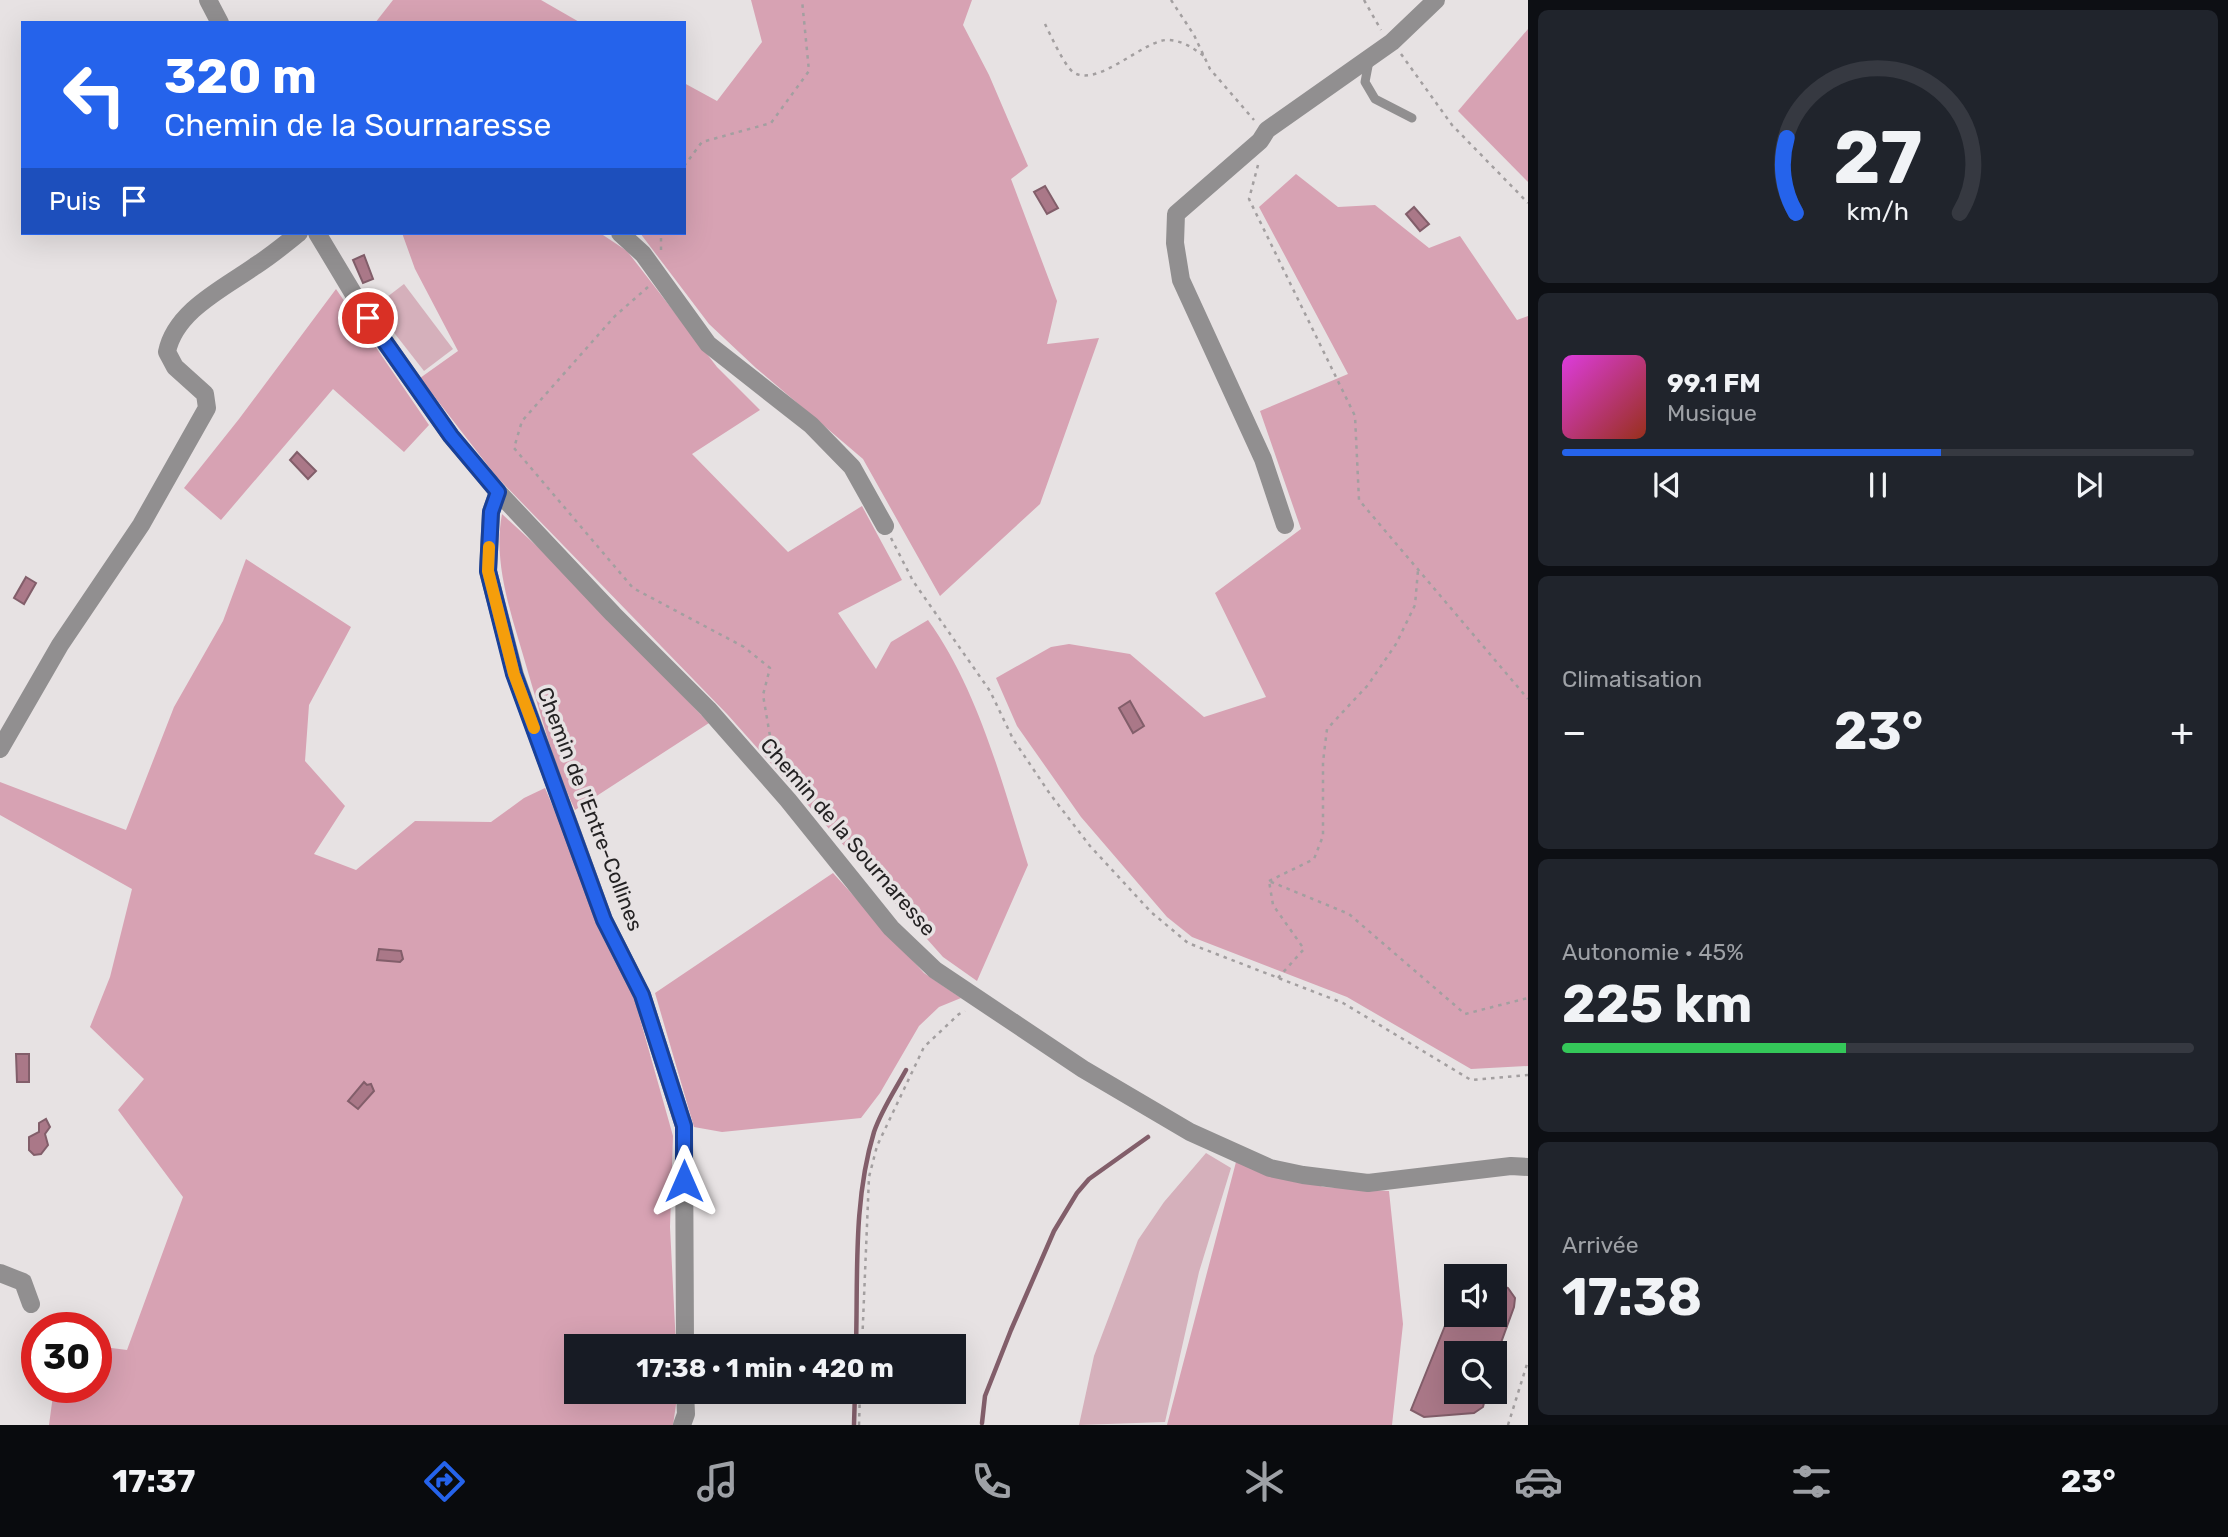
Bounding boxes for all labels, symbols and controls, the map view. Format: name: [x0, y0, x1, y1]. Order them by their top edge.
text: 320 m: [164, 47, 317, 105]
icon: left: [49, 49, 140, 140]
text: Chemin de la Sournaresse: [164, 106, 551, 144]
text: 27: [1833, 115, 1923, 201]
icon: arrive: [115, 182, 153, 220]
text: Puis: [49, 186, 101, 217]
text: km/h: [1847, 196, 1909, 225]
pin: [338, 288, 398, 348]
icon: arrive: [349, 299, 387, 337]
text: 99.1 FM: [1667, 368, 1761, 399]
text: Musique: [1667, 399, 1757, 427]
icon: previous: [1648, 466, 1686, 504]
icon: pause: [1859, 466, 1897, 504]
icon: next: [2070, 466, 2108, 504]
text: Climatisation: [1562, 665, 1702, 693]
street label: Chemin de l'Entre-Collines: [532, 683, 649, 934]
text: 23°: [1834, 700, 1923, 762]
text: −: [1562, 709, 1587, 755]
text: +: [2170, 709, 2194, 755]
street label: Chemin de la Sournaresse: [756, 733, 941, 941]
text: Autonomie · 45%: [1562, 938, 1744, 966]
text: 225 km: [1562, 973, 1752, 1035]
position arrow: [647, 1144, 721, 1218]
text: Arrivée: [1562, 1231, 1639, 1259]
map controls: [1444, 1264, 1507, 1404]
button: sound: [1444, 1264, 1507, 1327]
text: 17:38: [1562, 1266, 1702, 1328]
speed limit sign: 30: [21, 1312, 112, 1403]
button: search: [1444, 1341, 1507, 1404]
text: 17:38 · 1 min · 420 m: [636, 1353, 894, 1384]
icon: directions: [420, 1457, 469, 1506]
icon: music: [693, 1457, 742, 1506]
icon: phone: [967, 1457, 1016, 1506]
icon: climate: [1240, 1457, 1289, 1506]
icon: car: [1514, 1457, 1563, 1506]
icon: filters: [1787, 1457, 1836, 1506]
text: 17:37: [112, 1462, 195, 1500]
text: 23°: [2061, 1462, 2116, 1500]

